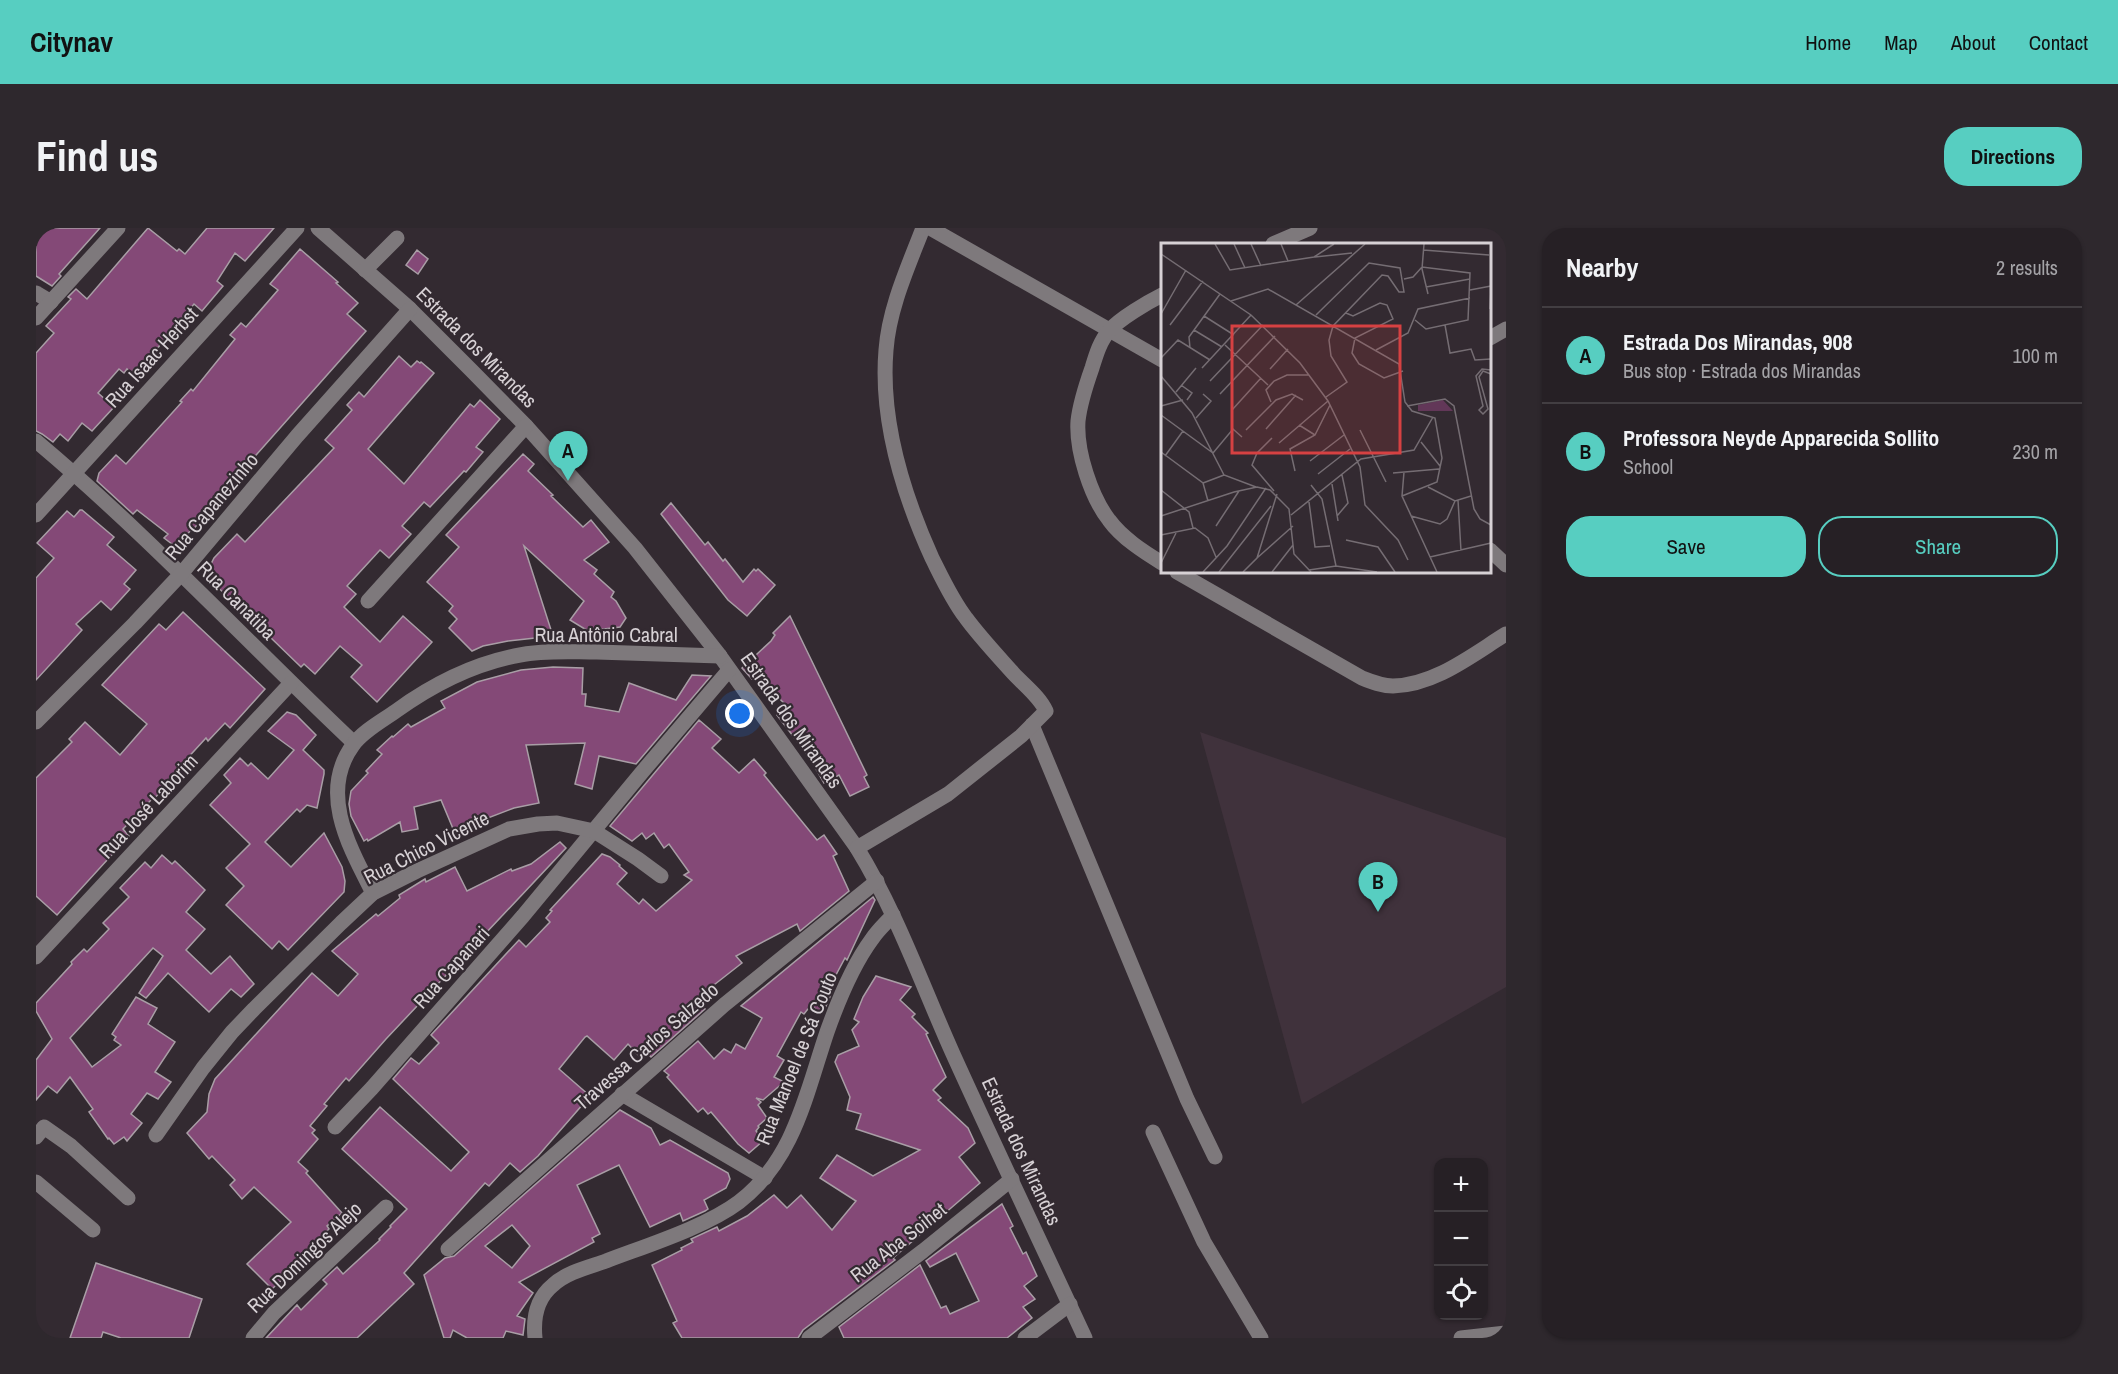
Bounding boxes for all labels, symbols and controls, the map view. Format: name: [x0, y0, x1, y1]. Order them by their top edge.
text: Citynav: [30, 23, 113, 61]
text: Home: [1805, 28, 1851, 57]
text: Map: [1884, 28, 1918, 57]
text: About: [1951, 28, 1996, 57]
text: Contact: [2029, 28, 2088, 57]
button: Directions: [1944, 127, 2082, 186]
text: Find us: [36, 128, 158, 184]
inset map: [1161, 243, 1491, 573]
text: Nearby: [1566, 250, 1638, 285]
text: 2 results: [1996, 254, 2058, 281]
street label: Estrada dos Mirandas: [411, 281, 543, 413]
street label: Rua Isaac Herbst: [99, 301, 204, 413]
text: Estrada Dos Mirandas, 908: [1623, 327, 1853, 357]
text: A: [1580, 342, 1591, 369]
text: 100 m: [2012, 342, 2058, 369]
text: Bus stop · Estrada dos Mirandas: [1623, 357, 1861, 384]
text: Professora Neyde Apparecida Sollito: [1623, 423, 1939, 453]
pin: A: [548, 432, 588, 481]
text: B: [1580, 438, 1591, 465]
text: 230 m: [2012, 438, 2058, 465]
street label: Rua Capanezinho: [158, 447, 264, 565]
text: School: [1623, 453, 1673, 480]
button: Save: [1566, 516, 1806, 577]
button: Share: [1818, 516, 2058, 577]
street label: Rua Canatiba: [192, 555, 282, 645]
street label: Rua Antônio Cabral: [534, 621, 678, 648]
street label: Estrada dos Mirandas: [735, 647, 849, 793]
your location: [725, 699, 754, 728]
street label: Rua José Laborim: [92, 748, 204, 864]
street label: Rua Chico Vicente: [359, 804, 493, 890]
pin: B: [1358, 862, 1398, 912]
street label: Rua Capanari: [407, 920, 495, 1014]
street label: Rua Manoel de Sá Couto: [749, 968, 843, 1148]
street label: Travessa Carlos Salzedo: [568, 976, 724, 1116]
street label: Estrada dos Mirandas: [976, 1073, 1068, 1229]
map controls: [1434, 1158, 1488, 1320]
button: +: [1434, 1158, 1488, 1212]
street label: Rua Domingos Alejo: [241, 1195, 367, 1319]
street label: Rua Aba Soihet: [844, 1196, 952, 1288]
button: −: [1434, 1212, 1488, 1266]
button: locate: [1434, 1266, 1488, 1320]

